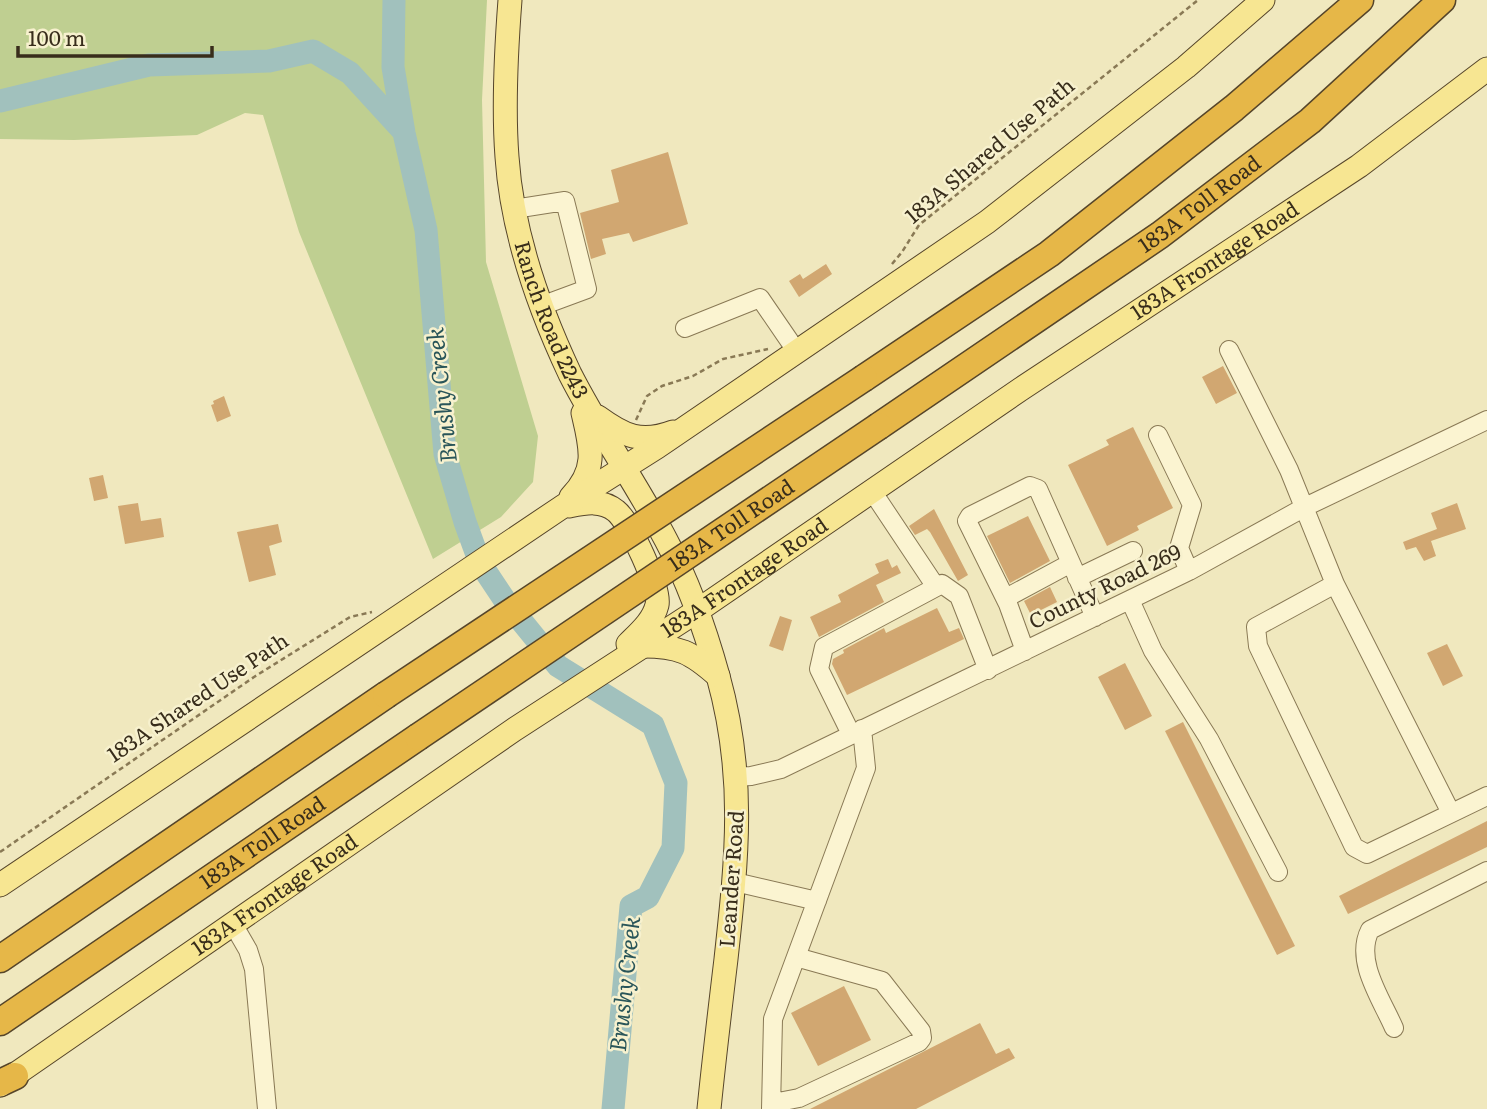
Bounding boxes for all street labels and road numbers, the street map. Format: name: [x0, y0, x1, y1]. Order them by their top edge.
street label: 183A Shared Use Path: [897, 69, 1080, 229]
street label: 183A Toll Road: [1131, 146, 1266, 259]
street label: 183A Frontage Road: [1123, 192, 1304, 326]
street label: Ranch Road 2243: [508, 237, 598, 404]
street label: 183A Toll Road: [661, 470, 799, 577]
street label: 183A Frontage Road: [654, 508, 833, 644]
street label: County Road 269: [1022, 534, 1185, 635]
street label: 183A Shared Use Path: [100, 624, 294, 768]
street label: 183A Toll Road: [192, 787, 331, 895]
street label: Leander Road: [709, 809, 750, 949]
street label: 183A Frontage Road: [184, 825, 363, 961]

